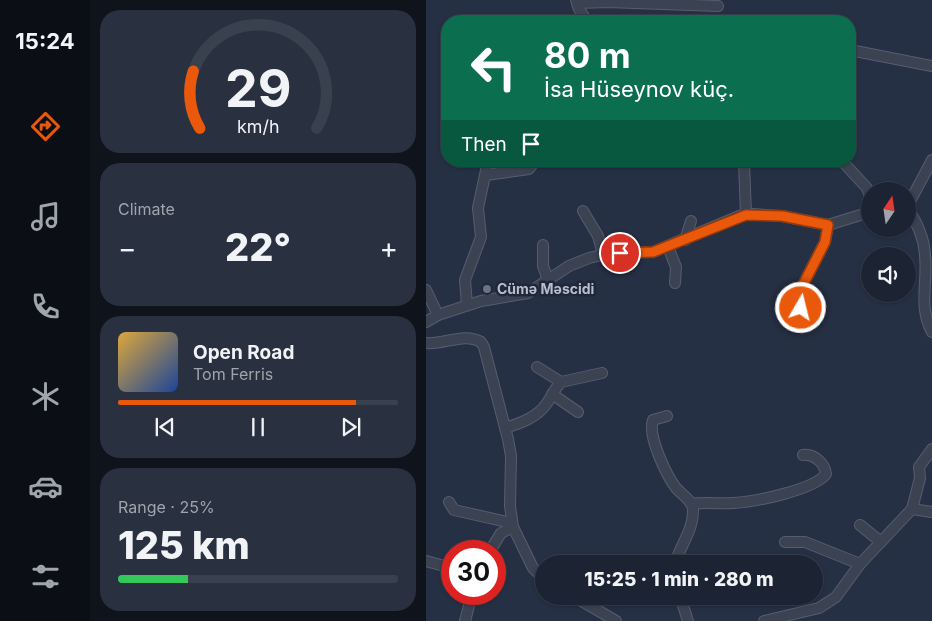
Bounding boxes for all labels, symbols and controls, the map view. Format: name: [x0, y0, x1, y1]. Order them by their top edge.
text: 15:24: [15, 28, 75, 54]
text: 80 m: [544, 34, 631, 76]
icon: left: [461, 35, 526, 100]
text: 29: [225, 57, 291, 120]
text: İsa Hüseynov küç.: [544, 76, 734, 102]
icon: directions: [28, 109, 63, 144]
text: km/h: [237, 116, 279, 137]
icon: arrive: [517, 130, 545, 158]
text: Then: [461, 133, 507, 156]
north arrow: [861, 182, 916, 238]
map controls: [861, 182, 916, 302]
icon: music: [28, 199, 63, 234]
text: Climate: [118, 199, 175, 219]
text: 22°: [225, 224, 291, 270]
text: −: [118, 231, 137, 265]
text: +: [379, 231, 398, 265]
pin: [599, 232, 641, 274]
icon: arrive: [606, 239, 634, 267]
button: sound: [861, 247, 916, 302]
place label: Cümə Məscidi: [497, 280, 595, 297]
position arrow: [774, 281, 826, 333]
marker: Cümə Məscidi: [481, 283, 493, 295]
icon: phone: [28, 289, 63, 324]
text: Open Road: [193, 341, 294, 364]
text: Tom Ferris: [193, 364, 273, 384]
icon: climate: [28, 379, 63, 414]
icon: previous: [151, 413, 179, 441]
icon: pause: [244, 413, 272, 441]
icon: next: [337, 413, 365, 441]
icon: car: [28, 469, 63, 504]
text: Range · 25%: [118, 497, 215, 517]
text: 125 km: [118, 522, 250, 568]
speed limit sign: 30: [441, 540, 506, 605]
icon: filters: [28, 559, 63, 594]
text: 15:25 · 1 min · 280 m: [584, 568, 774, 591]

